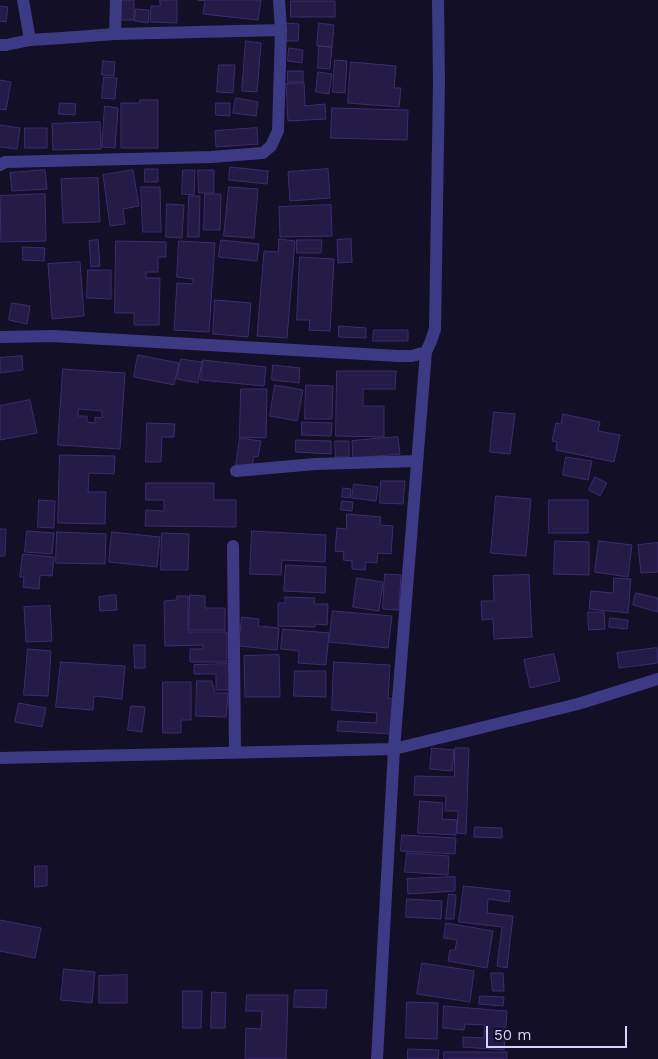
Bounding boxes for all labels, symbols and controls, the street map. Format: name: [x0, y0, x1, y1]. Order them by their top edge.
scale bar: [488, 1016, 629, 1048]
text: 50 m: [494, 1026, 531, 1044]

